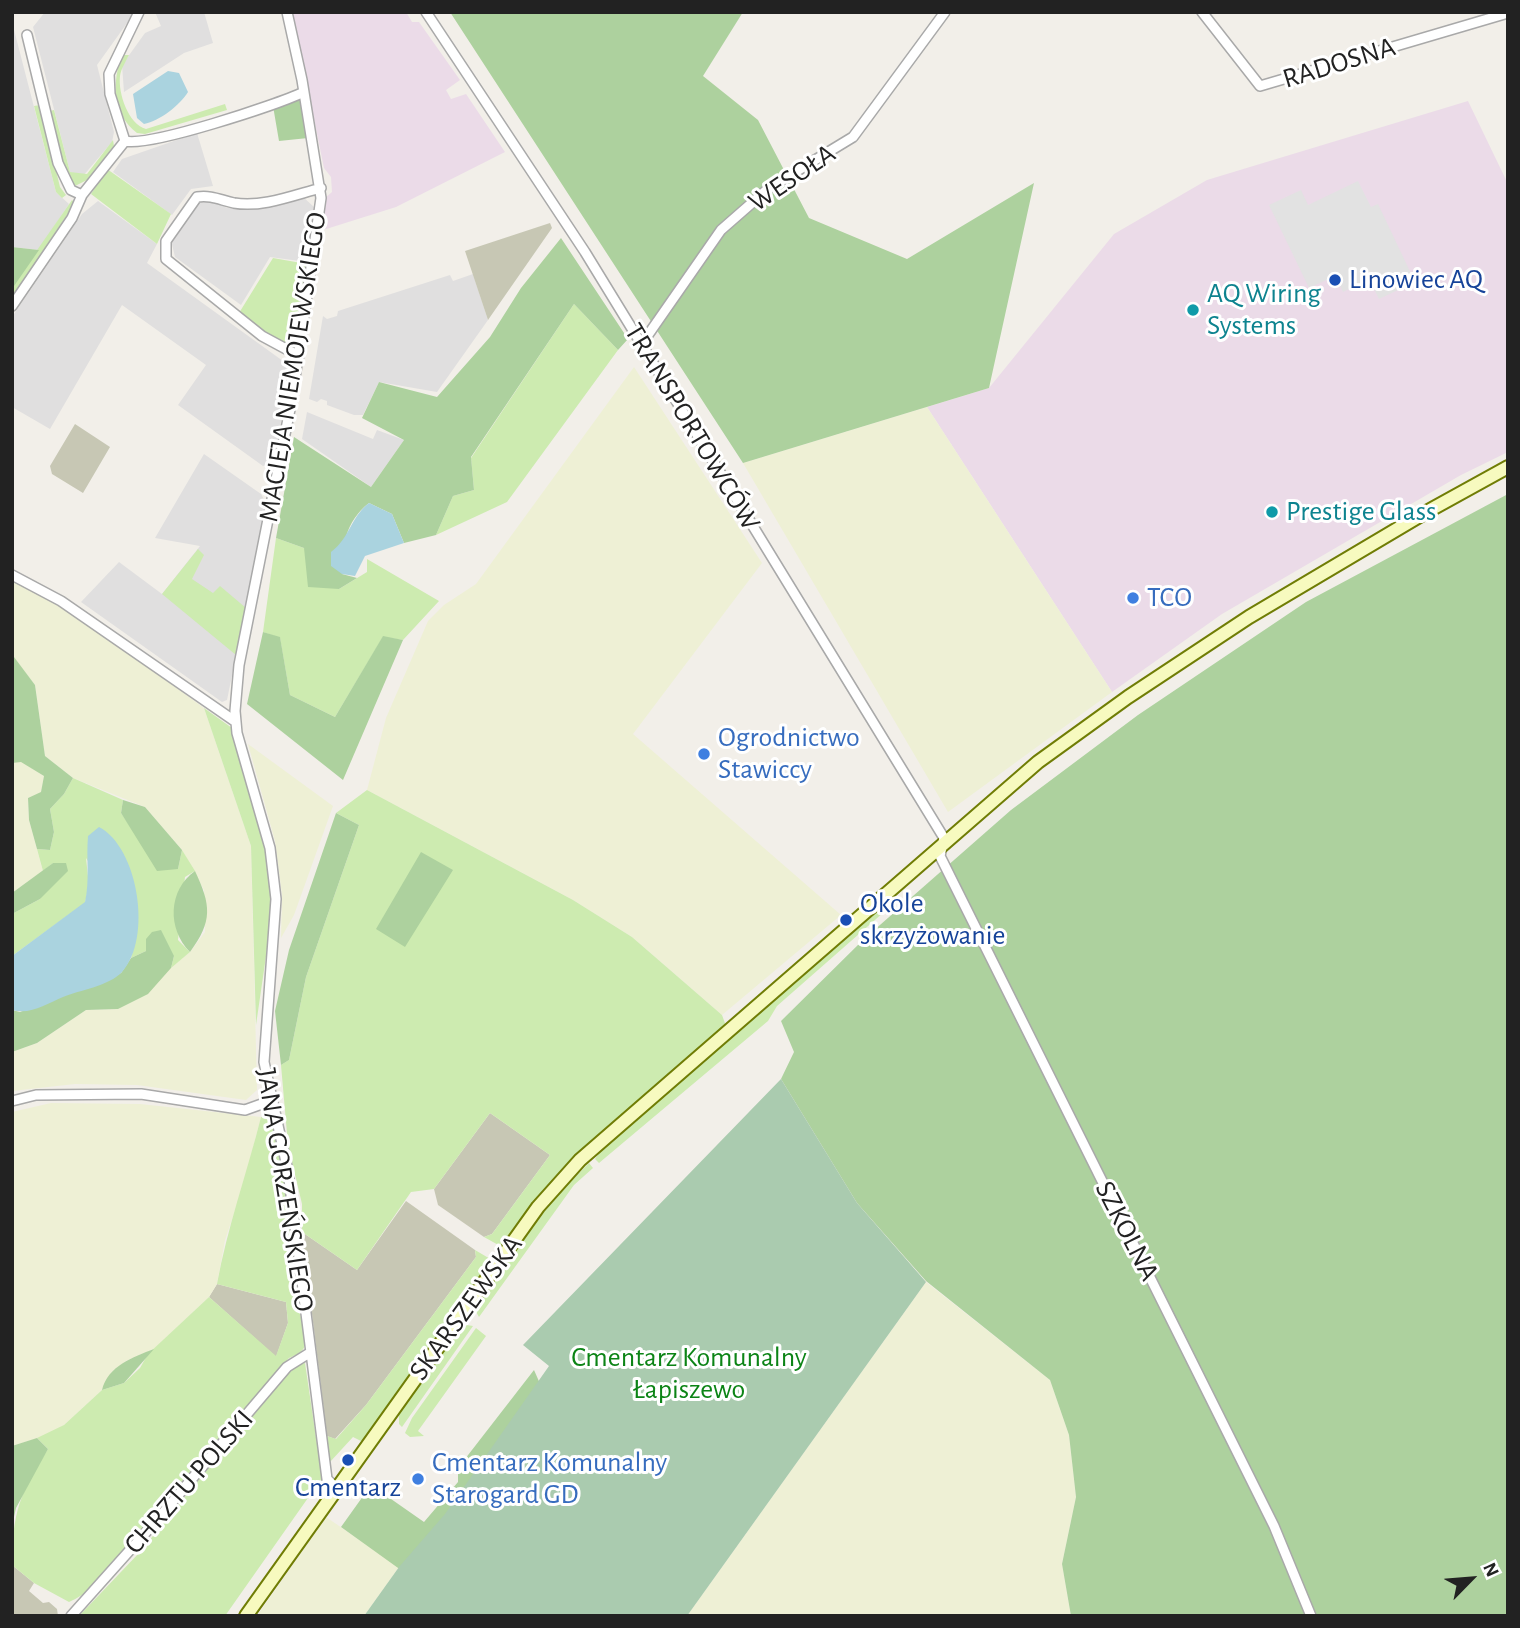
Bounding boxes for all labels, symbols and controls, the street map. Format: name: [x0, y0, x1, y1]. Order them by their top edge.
street label: RADOSNA: [1279, 30, 1399, 96]
street label: WESOŁA: [742, 137, 842, 219]
street label: MACIEJA NIEMOJEWSKIEGO: [252, 210, 334, 524]
place label: Linowiec AQ: [1349, 263, 1483, 297]
marker: Linowiec AQ: [1327, 272, 1343, 288]
place label: AQ Wiring Systems: [1207, 277, 1321, 343]
marker: AQ Wiring Systems: [1185, 302, 1201, 318]
street label: TRANSPORTOWCÓW: [617, 317, 767, 537]
place label: Prestige Glass: [1286, 495, 1436, 529]
marker: Prestige Glass: [1264, 504, 1280, 520]
place label: TCO: [1147, 581, 1192, 615]
marker: TCO: [1125, 590, 1141, 606]
place label: Ogrodnictwo Stawiccy: [718, 721, 860, 787]
marker: Ogrodnictwo Stawiccy: [696, 746, 712, 762]
place label: Okole skrzyżowanie: [860, 887, 1005, 953]
marker: Okole skrzyżowanie: [838, 912, 854, 928]
street label: JANA GORZEŃSKIEGO: [249, 1066, 321, 1314]
street label: SZKOLNA: [1088, 1176, 1166, 1286]
street label: SKARSZEWSKA: [402, 1229, 530, 1387]
park label: Cmentarz Komunalny Łapiszewo: [571, 1341, 807, 1407]
street label: CHRZTU POLSKI: [117, 1403, 261, 1561]
place label: Cmentarz Komunalny Starogard GD: [432, 1446, 667, 1512]
marker: Cmentarz: [340, 1452, 356, 1468]
place label: Cmentarz: [295, 1471, 401, 1505]
marker: Cmentarz Komunalny Starogard GD: [410, 1471, 426, 1487]
north arrow: [1436, 1544, 1506, 1614]
text: N: [1479, 1560, 1502, 1580]

